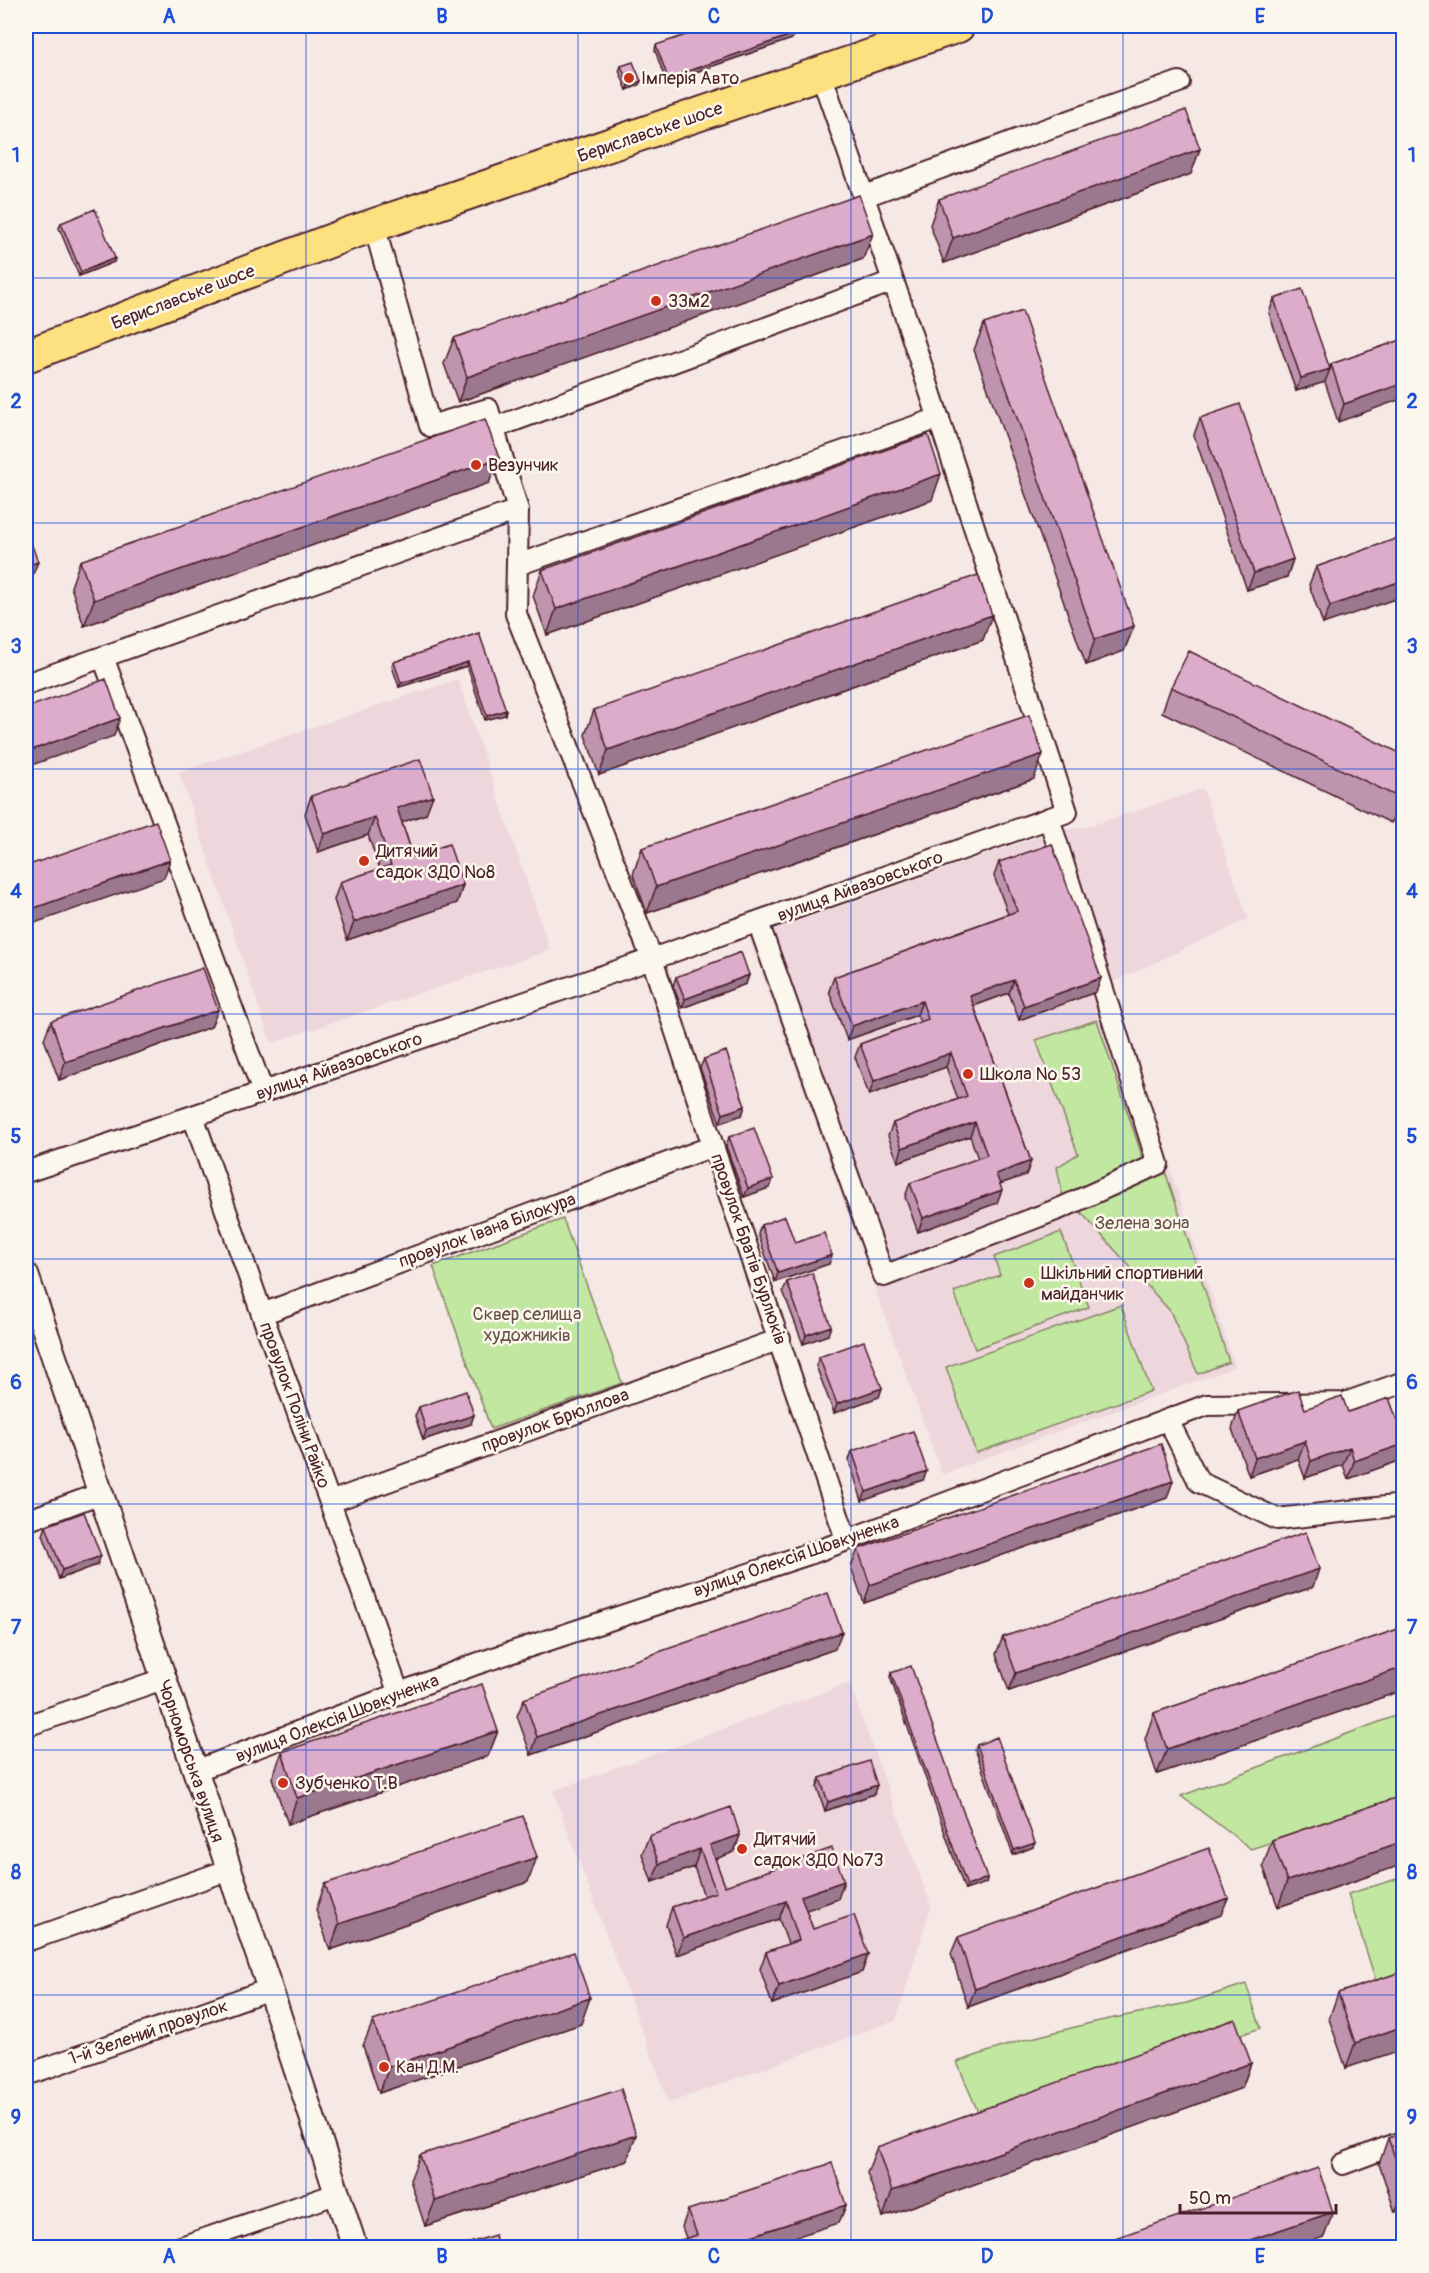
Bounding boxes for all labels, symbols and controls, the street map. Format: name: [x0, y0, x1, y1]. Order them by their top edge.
text: A: [163, 4, 176, 29]
text: B: [436, 4, 448, 29]
text: C: [708, 4, 720, 29]
text: D: [981, 4, 994, 29]
text: E: [1255, 4, 1266, 29]
place label: Імперія Авто: [641, 67, 740, 90]
marker: Імперія Авто: [622, 71, 636, 85]
street label: Бериславське шосе: [575, 97, 726, 168]
text: 1: [12, 143, 20, 168]
text: 1: [1408, 143, 1416, 168]
street label: Бериславське шосе: [108, 259, 258, 335]
place label: 33м2: [668, 290, 710, 313]
marker: 33м2: [649, 294, 663, 308]
text: 2: [10, 389, 22, 414]
text: 2: [1406, 389, 1418, 414]
place label: Везунчик: [488, 454, 559, 477]
marker: Везунчик: [469, 458, 483, 472]
text: 3: [10, 634, 22, 659]
text: 3: [1406, 634, 1418, 659]
place label: Дитячий садок ЗДО №8: [375, 840, 495, 884]
street label: вулиця Айвазовського: [774, 846, 946, 927]
marker: Дитячий садок ЗДО №8: [357, 854, 371, 868]
text: 4: [10, 879, 22, 904]
text: 4: [1406, 879, 1418, 904]
street label: вулиця Айвазовського: [253, 1027, 426, 1106]
place label: Школа № 53: [980, 1063, 1081, 1086]
marker: Школа № 53: [961, 1067, 975, 1081]
text: 5: [11, 1124, 22, 1149]
text: 5: [1407, 1124, 1418, 1149]
street label: провулок Братів Бурлюків: [705, 1151, 792, 1348]
street label: провулок Івана Білокура: [396, 1188, 579, 1273]
park label: Зелена зона: [1095, 1212, 1189, 1235]
place label: Шкільний спортивний майданчик: [1041, 1262, 1204, 1306]
marker: Шкільний спортивний майданчик: [1022, 1276, 1036, 1290]
park label: Сквер селища художників: [473, 1303, 581, 1347]
street label: провулок Поліни Райко: [254, 1319, 335, 1492]
text: 6: [10, 1370, 22, 1395]
text: 6: [1406, 1370, 1418, 1395]
street label: провулок Брюллова: [478, 1383, 632, 1458]
street label: вулиця Олексія Шовкуненка: [690, 1510, 902, 1603]
text: 7: [11, 1615, 22, 1640]
text: 7: [1407, 1615, 1418, 1640]
street label: вулиця Олексія Шовкуненка: [232, 1669, 442, 1768]
street label: Чорноморська вулиця: [152, 1677, 229, 1845]
place label: Зубченко Т.В: [295, 1772, 398, 1795]
marker: Зубченко Т.В: [276, 1776, 290, 1790]
place label: Дитячий садок ЗДО №73: [753, 1828, 884, 1872]
marker: Дитячий садок ЗДО №73: [735, 1842, 749, 1856]
text: 8: [11, 1860, 21, 1885]
text: 8: [1407, 1860, 1417, 1885]
street label: 1-й Зелений провулок: [65, 1994, 231, 2071]
place label: Кан Д.М.: [396, 2056, 459, 2079]
marker: Кан Д.М.: [377, 2060, 391, 2074]
text: 9: [11, 2105, 21, 2130]
text: 9: [1407, 2105, 1417, 2130]
scale bar: [1180, 2177, 1336, 2215]
text: 50 m: [1189, 2187, 1231, 2210]
text: A: [163, 2244, 176, 2269]
text: B: [436, 2244, 448, 2269]
text: C: [708, 2244, 720, 2269]
text: D: [981, 2244, 994, 2269]
text: E: [1255, 2244, 1266, 2269]

